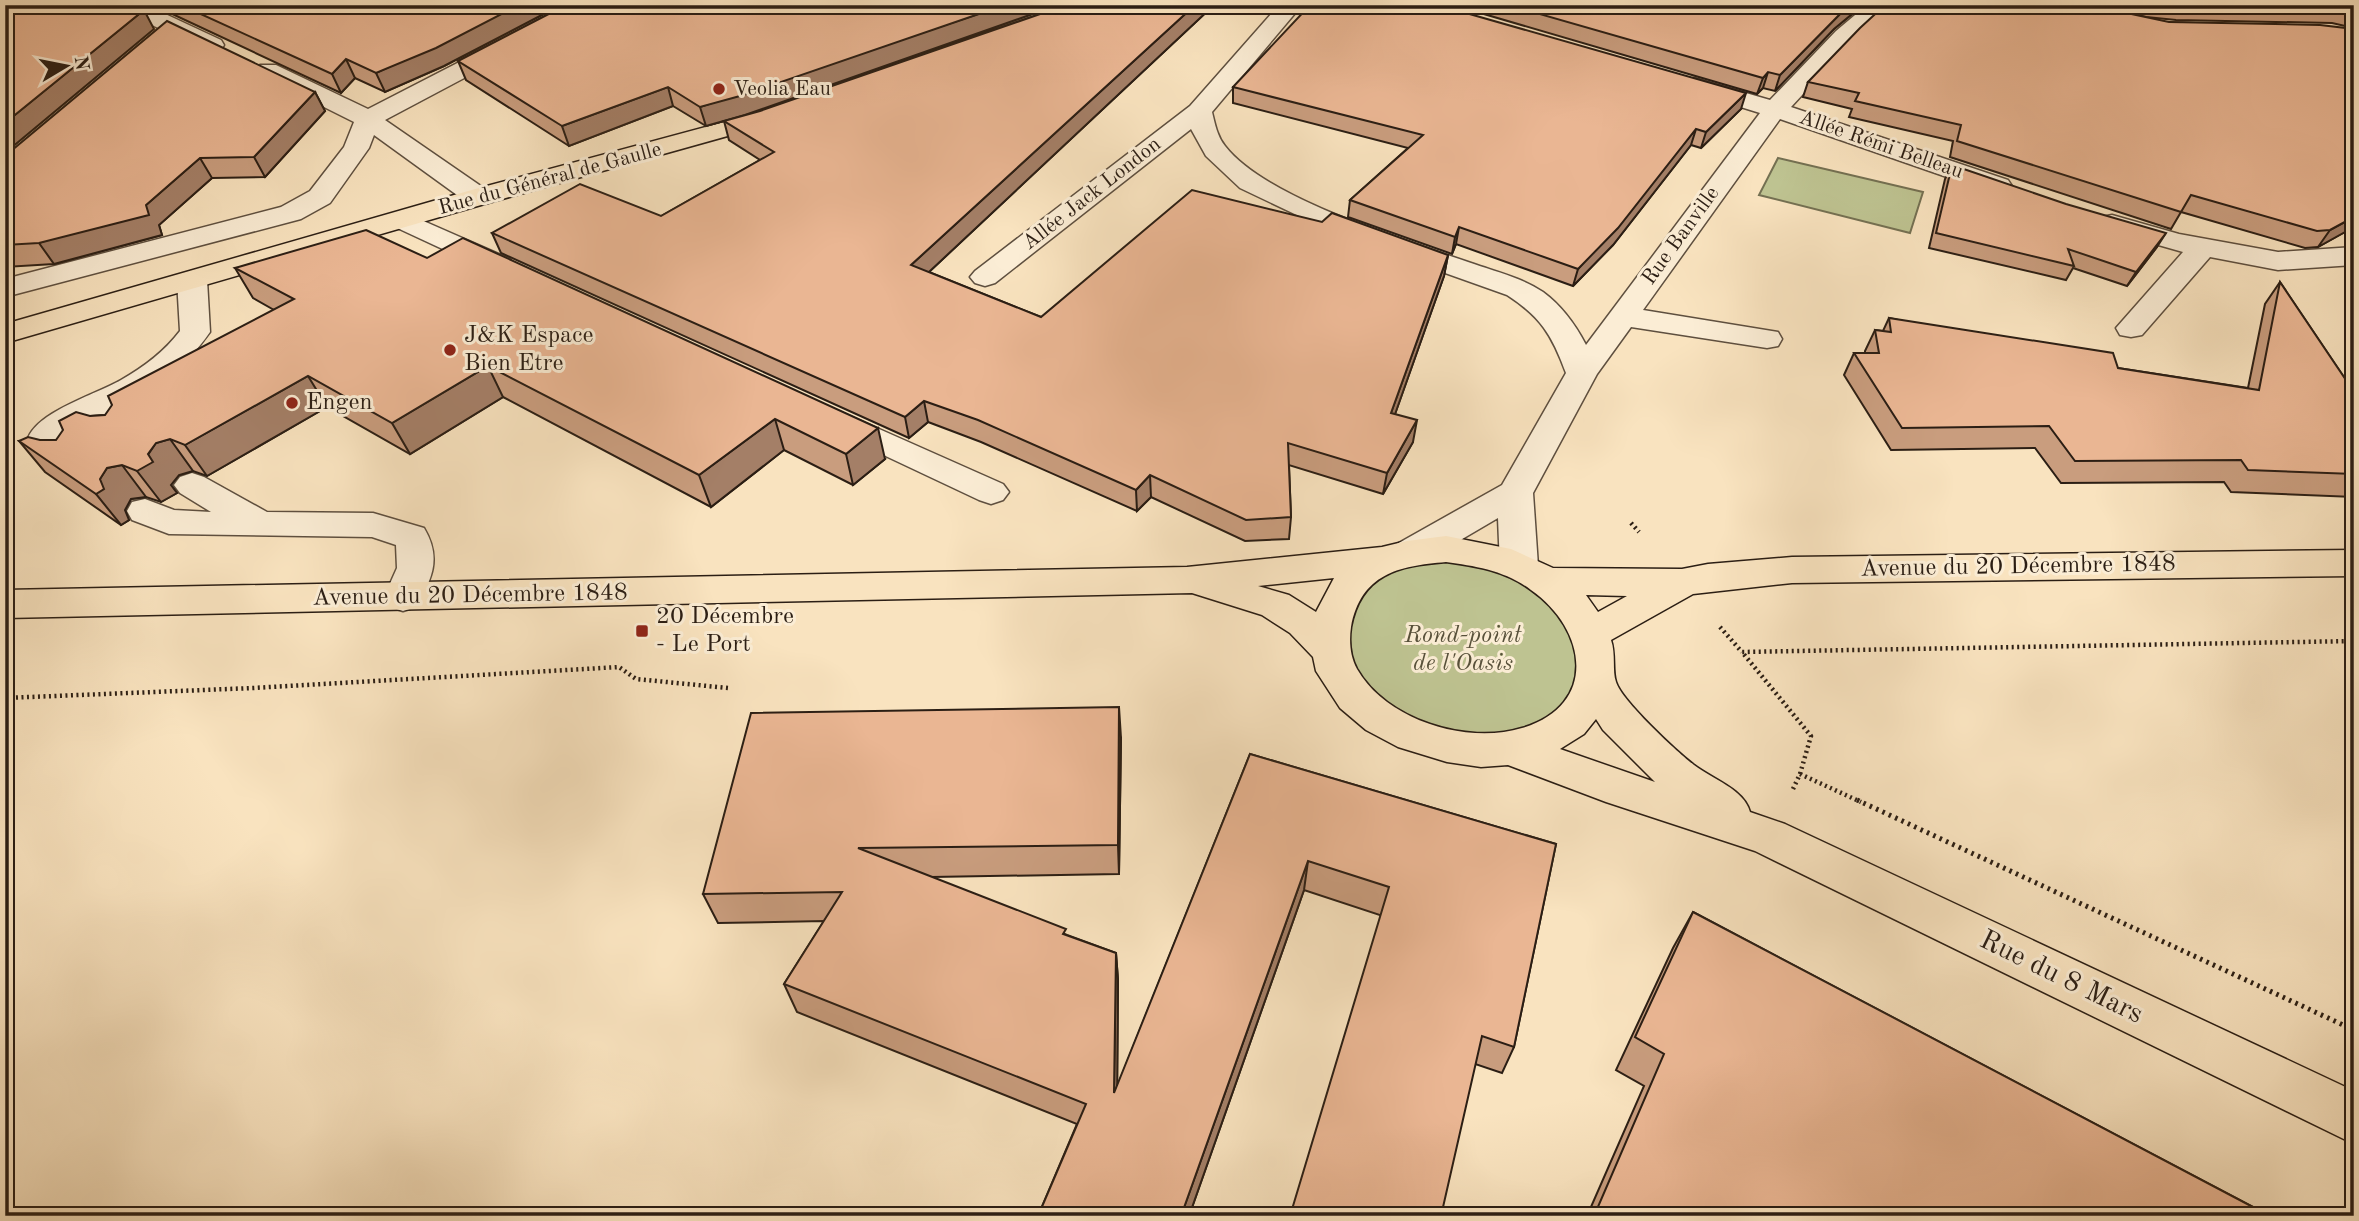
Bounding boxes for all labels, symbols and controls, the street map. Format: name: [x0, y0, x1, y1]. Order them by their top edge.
north arrow: [32, 32, 102, 102]
text: N: [70, 55, 91, 73]
place label: Veolia Eau: [733, 79, 831, 100]
marker: Veolia Eau: [711, 81, 727, 97]
street label: Allée Rémi Belleau: [1796, 107, 1966, 183]
street label: Allée Jack London: [1019, 134, 1165, 254]
street label: Rue du Général de Gaulle: [436, 139, 664, 219]
street label: Rue Banville: [1638, 183, 1724, 289]
place label: J&K Espace Bien Etre: [464, 324, 593, 376]
marker: J&K Espace Bien Etre: [442, 342, 458, 358]
place label: Engen: [306, 391, 373, 415]
marker: Engen: [284, 395, 300, 411]
street label: Avenue du 20 Décembre 1848: [1860, 552, 2176, 582]
street label: Avenue du 20 Décembre 1848: [312, 581, 628, 611]
place label: 20 Décembre - Le Port: [656, 605, 794, 657]
marker: 20 Décembre - Le Port: [634, 623, 650, 639]
park label: Rond-point de l'Oasis: [1403, 624, 1522, 676]
street label: Rue du 8 Mars: [1975, 926, 2147, 1030]

